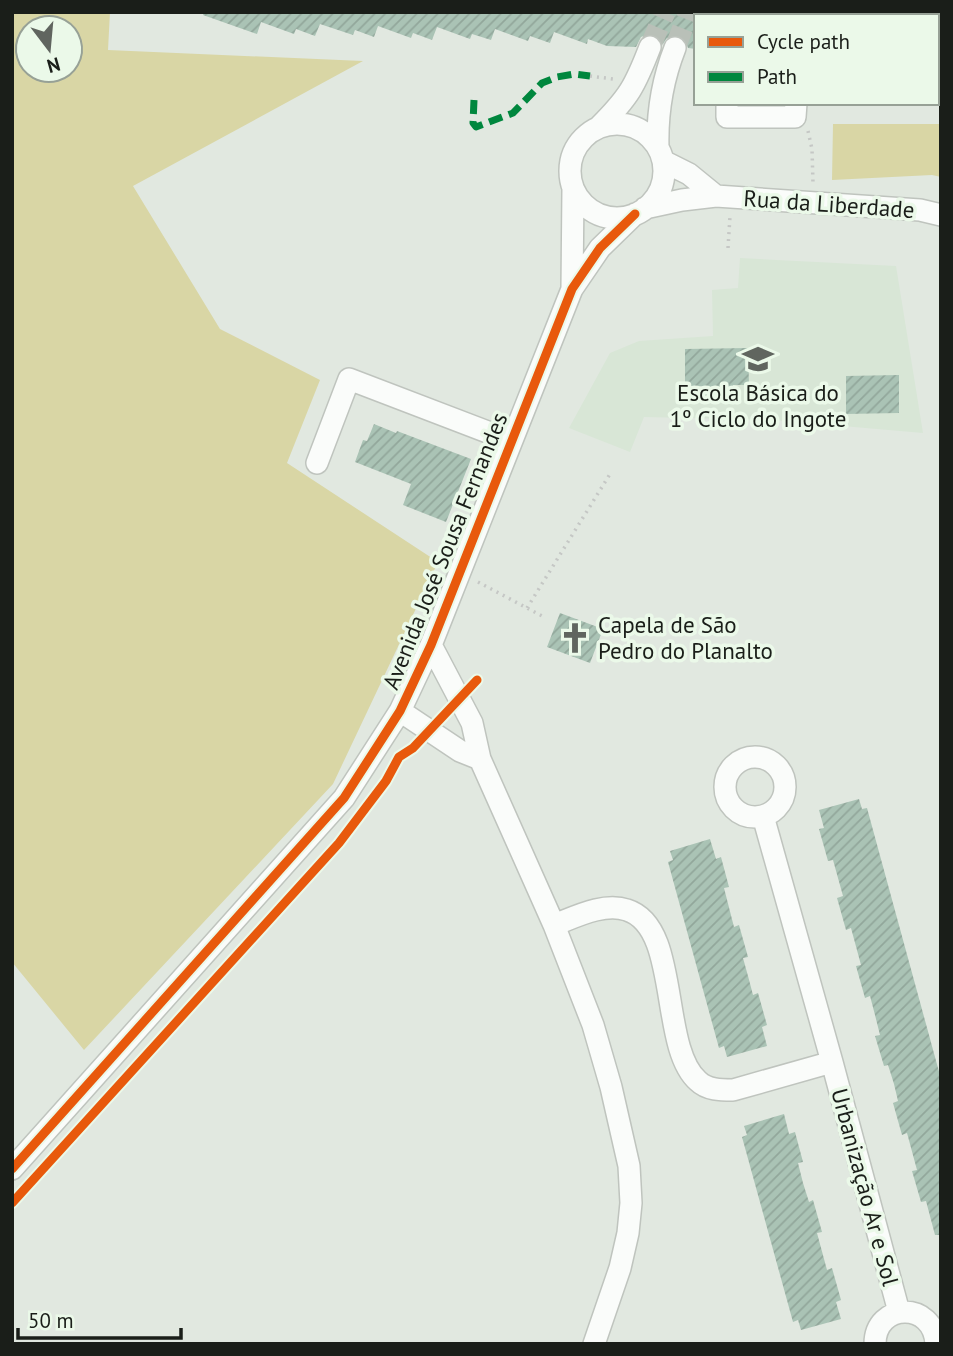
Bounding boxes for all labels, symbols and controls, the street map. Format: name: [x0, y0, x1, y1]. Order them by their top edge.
north arrow: [14, 14, 84, 84]
legend: [694, 14, 939, 105]
text: Cycle path: [757, 28, 850, 55]
text: N: [44, 52, 63, 79]
text: Path: [757, 63, 797, 90]
street label: Rua da Liberdade: [743, 183, 915, 224]
school or university icon: Escola Básica do 1º Ciclo do Ingote: [741, 342, 775, 376]
place label: Escola Básica do 1º Ciclo do Ingote: [670, 378, 846, 433]
street label: Avenida José Sousa Fernandes: [376, 408, 513, 694]
place label: Capela de São Pedro do Planalto: [598, 610, 773, 665]
church icon: Capela de São Pedro do Planalto: [558, 621, 592, 655]
street label: Urbanização Ar e Sol: [825, 1085, 906, 1289]
scale bar: [18, 1296, 180, 1340]
text: 50 m: [28, 1307, 74, 1334]

